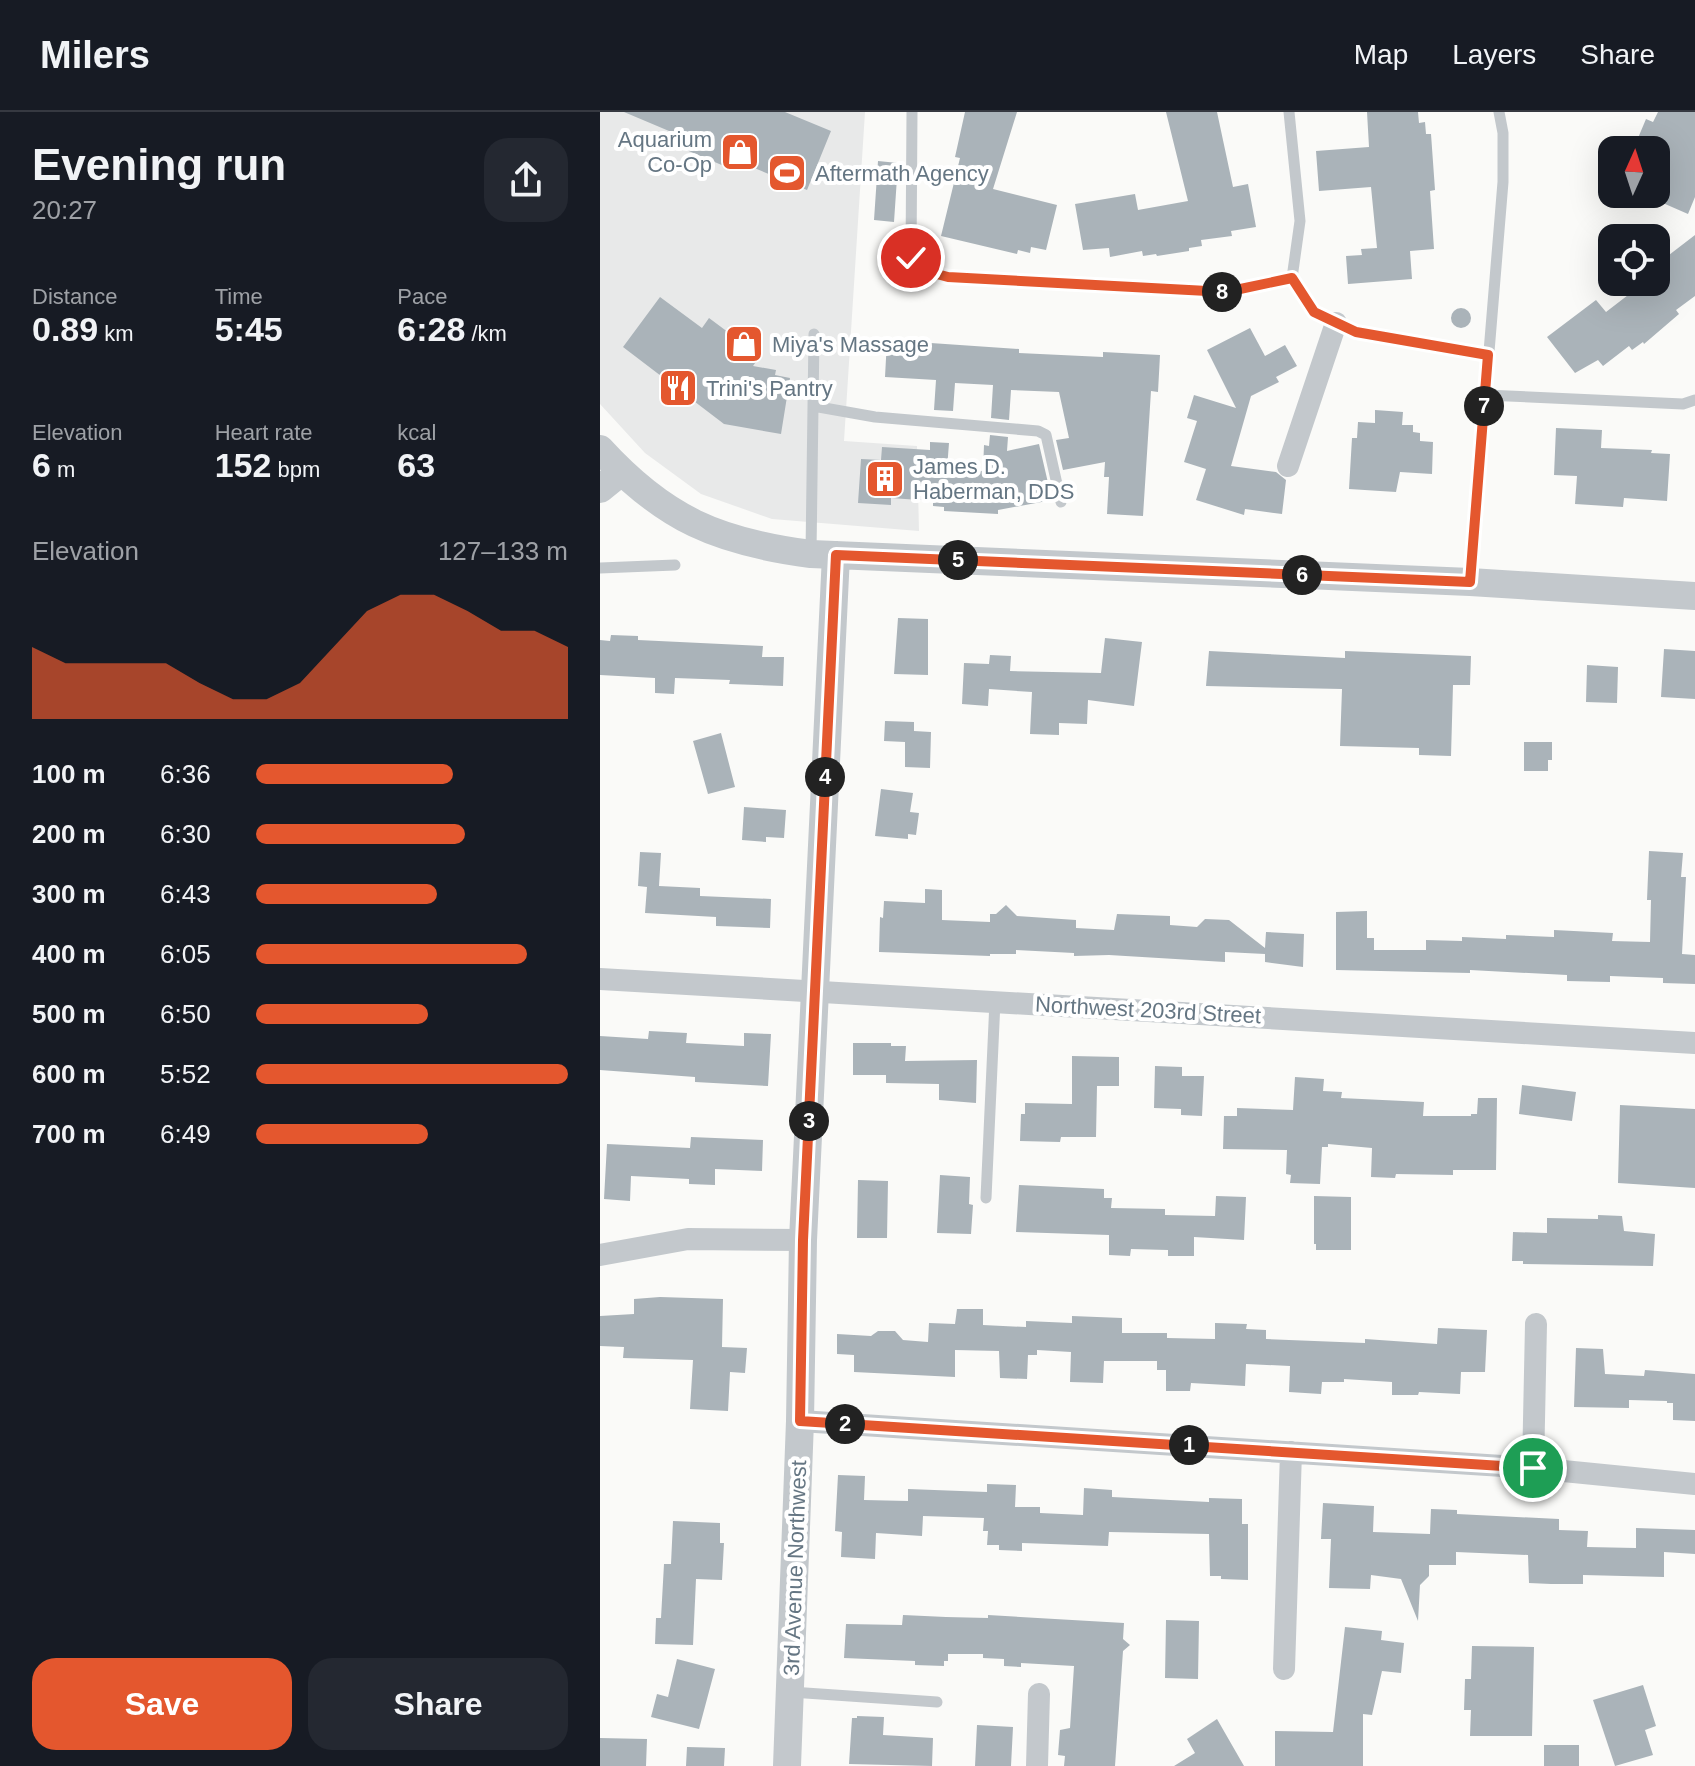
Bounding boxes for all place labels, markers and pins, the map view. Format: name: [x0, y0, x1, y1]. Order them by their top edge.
place label: Aquarium Co-Op: [618, 127, 712, 177]
shop icon: Aquarium Co-Op: [719, 131, 761, 173]
sports icon: Aftermath Agency: [766, 152, 808, 194]
place label: Aftermath Agency: [815, 161, 989, 186]
pin: [877, 224, 945, 292]
pin: 8: [1202, 272, 1242, 312]
shop icon: Miya's Massage: [723, 323, 765, 365]
place label: Miya's Massage: [772, 332, 929, 357]
restaurant icon: Trini's Pantry: [657, 367, 699, 409]
place label: Trini's Pantry: [706, 376, 833, 401]
pin: 7: [1464, 386, 1504, 426]
place label: James D. Haberman, DDS: [913, 454, 1074, 504]
building icon: James D. Haberman, DDS: [864, 458, 906, 500]
pin: 5: [938, 540, 978, 580]
pin: 6: [1282, 555, 1322, 595]
pin: 4: [805, 757, 845, 797]
pin: 3: [789, 1101, 829, 1141]
pin: 2: [825, 1404, 865, 1444]
pin: 1: [1169, 1425, 1209, 1465]
pin: [1499, 1434, 1567, 1502]

